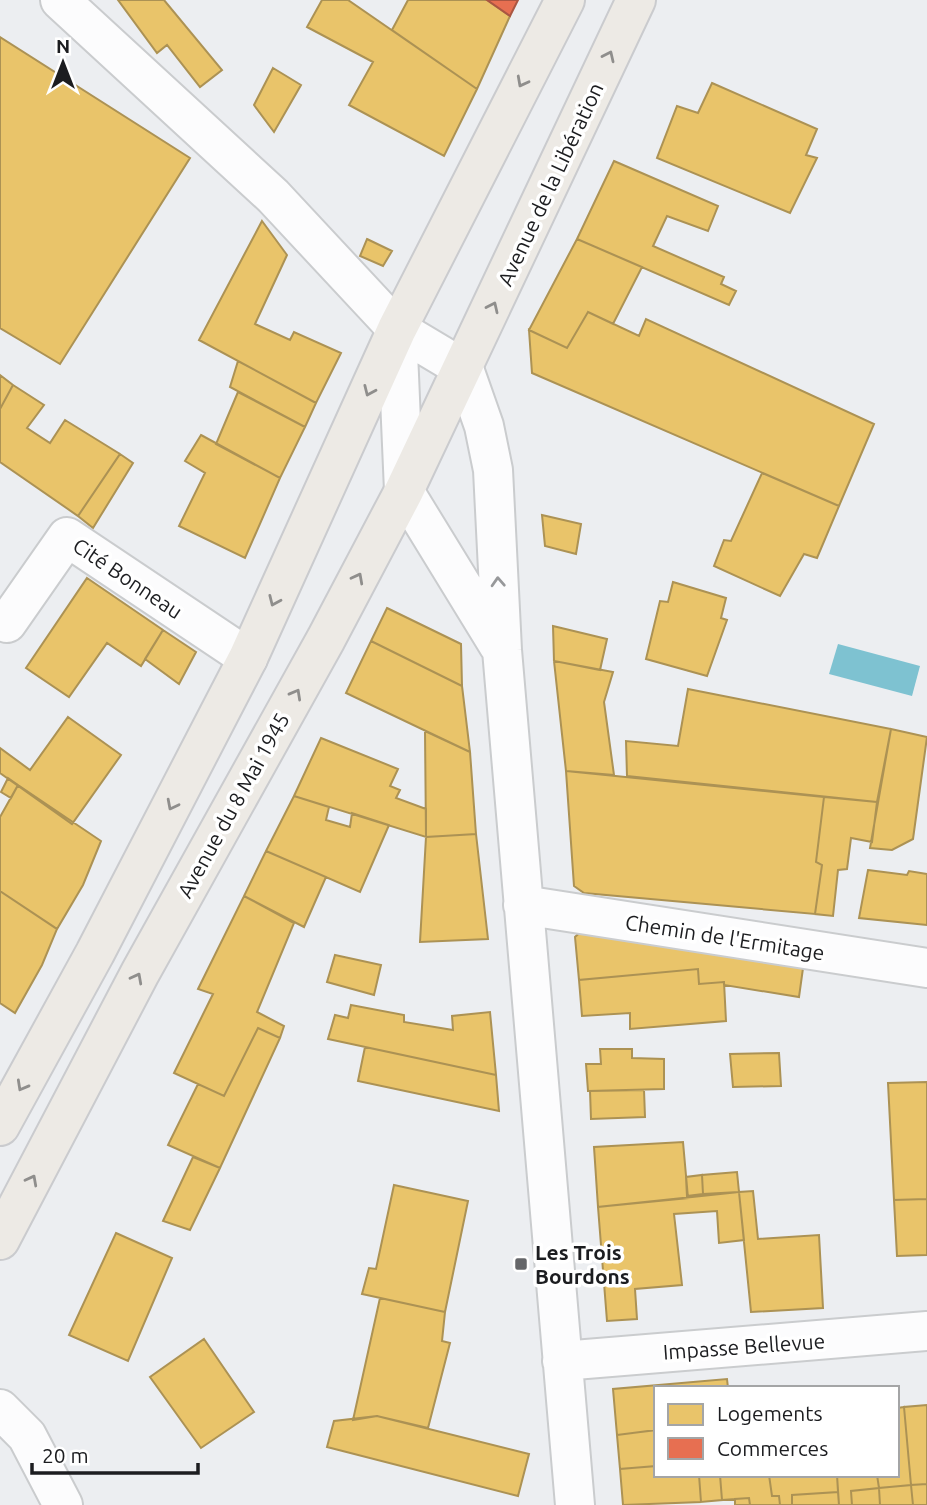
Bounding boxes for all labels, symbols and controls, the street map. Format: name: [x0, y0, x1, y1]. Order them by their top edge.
north arrow: [28, 28, 98, 98]
text: N: [56, 35, 70, 57]
one-way arrow: [601, 51, 615, 63]
one-way arrow: [517, 75, 530, 87]
street label: Avenue de la Libération: [492, 79, 608, 289]
one-way arrow: [485, 302, 499, 314]
one-way arrow: [363, 384, 377, 396]
street label: Cité Bonneau: [69, 533, 187, 623]
one-way arrow: [350, 573, 363, 585]
one-way arrow: [491, 576, 506, 587]
one-way arrow: [268, 594, 282, 606]
one-way arrow: [288, 689, 301, 701]
street label: Avenue du 8 Mai 1945: [172, 708, 294, 902]
one-way arrow: [167, 797, 181, 810]
street label: Chemin de l'Ermitage: [624, 909, 826, 965]
one-way arrow: [129, 973, 142, 985]
one-way arrow: [17, 1079, 30, 1091]
one-way arrow: [23, 1175, 37, 1187]
place label: Les Trois Bourdons: [535, 1240, 630, 1288]
marker: Les Trois Bourdons: [513, 1256, 529, 1272]
street label: Impasse Bellevue: [662, 1328, 826, 1364]
legend: [654, 1386, 899, 1477]
text: Logements: [717, 1401, 823, 1425]
scale bar: [32, 1432, 198, 1476]
text: Commerces: [717, 1436, 828, 1460]
text: 20 m: [42, 1443, 89, 1467]

